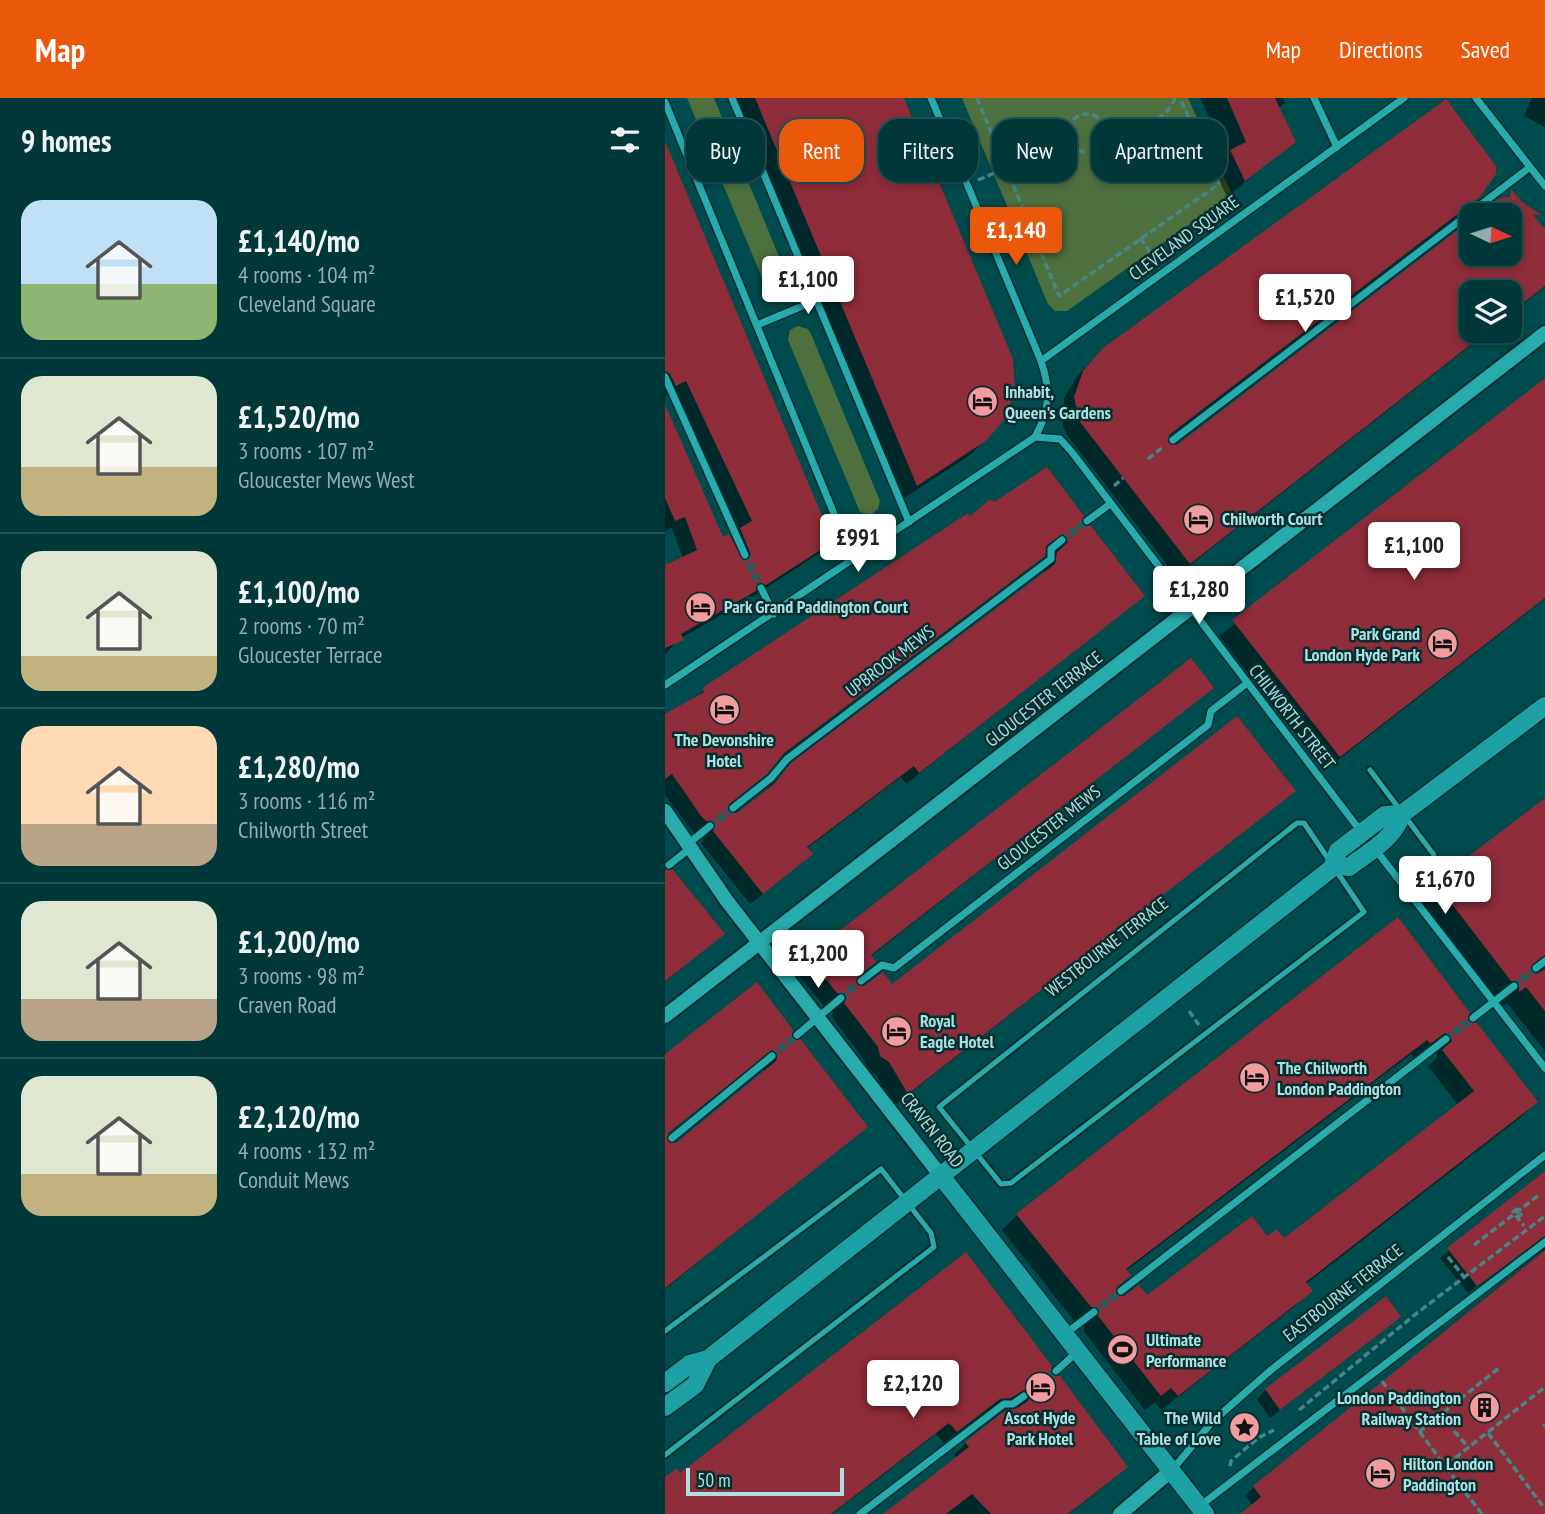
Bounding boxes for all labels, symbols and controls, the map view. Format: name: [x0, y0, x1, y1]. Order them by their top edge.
text: Map: [35, 28, 85, 71]
text: Map: [1266, 34, 1301, 65]
text: Directions: [1339, 34, 1423, 65]
text: Saved: [1461, 34, 1510, 65]
chip: Buy: [686, 119, 765, 182]
chip: Rent: [779, 119, 864, 182]
chip: Filters: [878, 119, 978, 182]
chip: New: [992, 119, 1077, 182]
chip: Apartment: [1091, 119, 1227, 182]
text: 9 homes: [21, 121, 112, 160]
icon: filters: [606, 121, 644, 159]
street label: CLEVELAND SQUARE: [1124, 190, 1243, 285]
north arrow: [1459, 203, 1523, 266]
map controls: [1459, 203, 1522, 343]
pin: £1,140: [959, 208, 1073, 267]
text: £1,140: [986, 215, 1046, 244]
text: £1,140/mo: [238, 221, 360, 260]
icon: home: [77, 228, 161, 312]
pin: £1,100: [751, 256, 865, 316]
text: 4 rooms · 104 m²: [238, 260, 375, 289]
text: £1,100: [778, 264, 838, 293]
pin: £1,520: [1248, 274, 1362, 334]
button: layers: [1459, 280, 1522, 343]
text: £1,520: [1275, 282, 1335, 311]
text: Cleveland Square: [238, 289, 376, 318]
place label: Inhabit, Queen's Gardens: [1005, 380, 1111, 424]
hotel icon: Inhabit, Queen's Gardens: [965, 385, 999, 419]
text: £1,520/mo: [238, 397, 360, 436]
icon: home: [77, 404, 161, 488]
text: 3 rooms · 107 m²: [238, 436, 374, 465]
text: Gloucester Mews West: [238, 465, 415, 494]
hotel icon: Chilworth Court: [1182, 502, 1216, 536]
place label: Chilworth Court: [1222, 507, 1323, 530]
pin: £991: [817, 514, 899, 574]
text: £991: [836, 522, 880, 551]
pin: £1,100: [1357, 522, 1471, 582]
text: £1,100: [1384, 530, 1444, 559]
pin: £1,280: [1142, 566, 1256, 626]
text: £1,100/mo: [238, 572, 360, 611]
text: £1,280: [1169, 574, 1229, 603]
icon: home: [77, 579, 161, 663]
hotel icon: Park Grand Paddington Court: [684, 590, 718, 624]
place label: Park Grand Paddington Court: [724, 595, 909, 618]
text: 2 rooms · 70 m²: [238, 611, 365, 640]
street label: UPBROOK MEWS: [841, 620, 939, 701]
place label: Park Grand London Hyde Park: [1304, 622, 1421, 666]
hotel icon: Park Grand London Hyde Park: [1426, 627, 1460, 661]
text: Gloucester Terrace: [238, 640, 382, 669]
street label: GLOUCESTER TERRACE: [980, 646, 1107, 752]
street label: CHILWORTH STREET: [1244, 659, 1341, 774]
hotel icon: The Devonshire Hotel: [707, 693, 741, 727]
place label: The Devonshire Hotel: [674, 728, 774, 772]
text: £1,280/mo: [238, 747, 360, 786]
icon: home: [77, 754, 161, 838]
street label: GLOUCESTER MEWS: [992, 780, 1105, 875]
text: 3 rooms · 116 m²: [238, 786, 375, 815]
text: Chilworth Street: [238, 815, 368, 844]
pin: £1,670: [1388, 856, 1502, 916]
text: £1,670: [1415, 864, 1475, 893]
street label: WESTBOURNE TERRACE: [1041, 892, 1173, 1002]
text: £1,200/mo: [238, 922, 360, 961]
icon: home: [77, 929, 161, 1013]
pin: £1,200: [761, 930, 875, 990]
text: £1,200: [788, 938, 848, 967]
text: 3 rooms · 98 m²: [238, 961, 365, 990]
text: Craven Road: [238, 990, 336, 1019]
place label: Royal Eagle Hotel: [920, 1009, 994, 1053]
hotel icon: Royal Eagle Hotel: [880, 1014, 914, 1048]
place label: The Chilworth London Paddington: [1277, 1056, 1401, 1100]
hotel icon: The Chilworth London Paddington: [1237, 1061, 1271, 1095]
street label: CRAVEN ROAD: [896, 1087, 969, 1172]
text: £2,120/mo: [238, 1097, 360, 1136]
icon: home: [77, 1104, 161, 1188]
text: 4 rooms · 132 m²: [238, 1136, 375, 1165]
text: Conduit Mews: [238, 1165, 349, 1194]
street label: EASTBOURNE TERRACE: [1278, 1239, 1407, 1347]
place label: Ultimate Performance: [1146, 1328, 1227, 1372]
sports icon: Ultimate Performance: [1106, 1333, 1140, 1367]
pin: £2,120: [856, 1360, 970, 1420]
text: £2,120: [883, 1368, 943, 1397]
hotel icon: Ascot Hyde Park Hotel: [1023, 1371, 1057, 1405]
place label: London Paddington Railway Station: [1337, 1386, 1461, 1430]
building icon: London Paddington Railway Station: [1467, 1391, 1501, 1425]
place label: Ascot Hyde Park Hotel: [1004, 1406, 1076, 1450]
place label: The Wild Table of Love: [1137, 1406, 1221, 1450]
place icon: The Wild Table of Love: [1227, 1411, 1261, 1445]
place label: Hilton London Paddington: [1403, 1452, 1493, 1496]
hotel icon: Hilton London Paddington: [1363, 1457, 1397, 1491]
scale bar: [686, 1465, 843, 1497]
text: 50 m: [697, 1468, 731, 1492]

